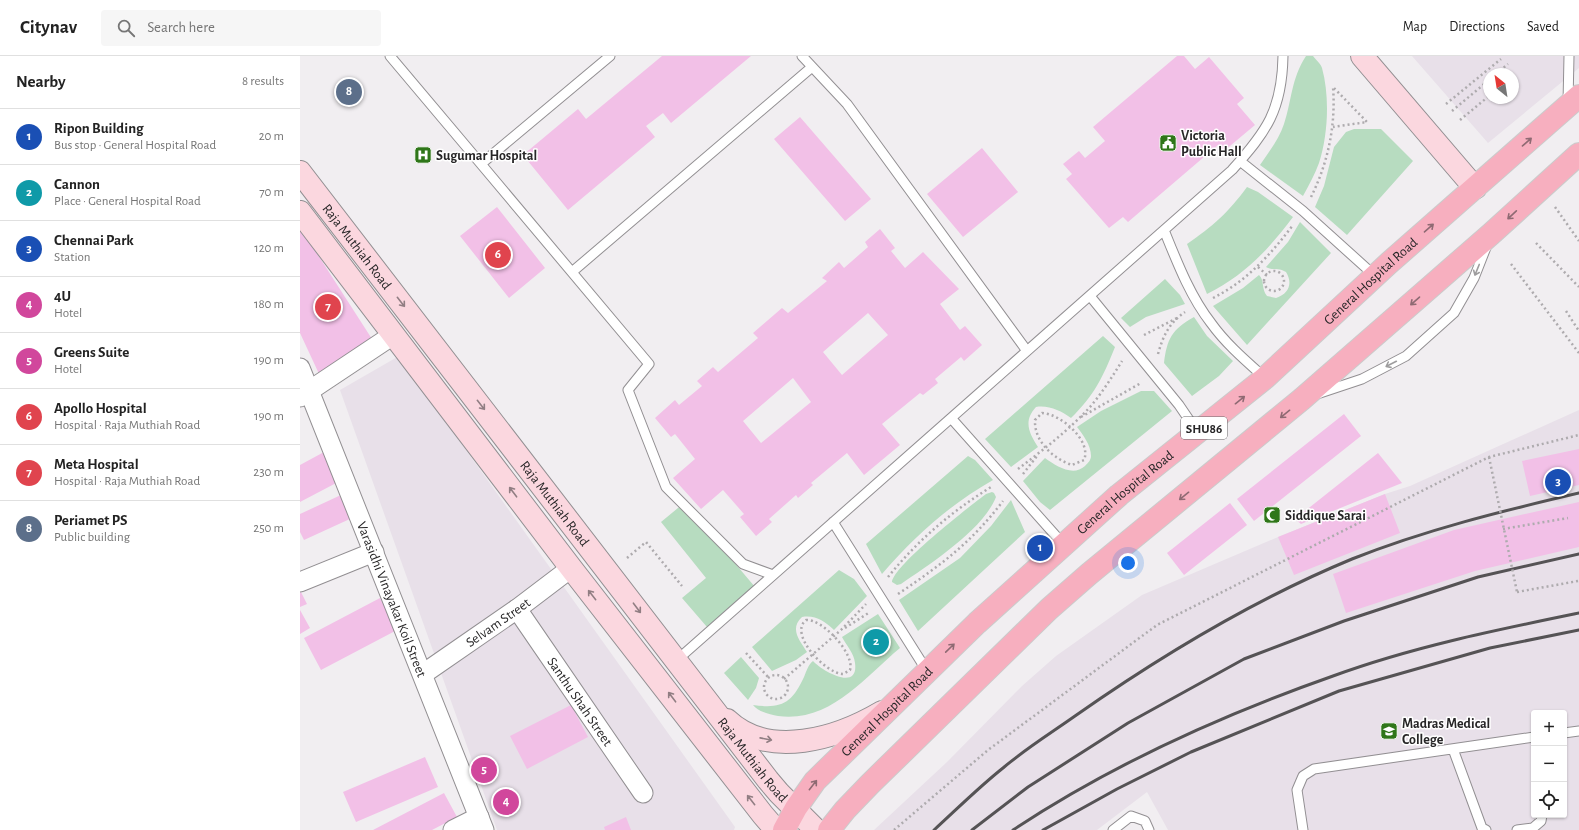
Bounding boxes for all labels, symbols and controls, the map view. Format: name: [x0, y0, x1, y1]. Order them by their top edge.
search box: [101, 10, 381, 46]
icon: search: [115, 17, 137, 39]
text: Citynav: [20, 18, 77, 37]
text: Search here: [147, 20, 215, 35]
text: Map: [1403, 20, 1427, 34]
text: Directions: [1449, 20, 1505, 34]
text: Saved: [1527, 20, 1559, 34]
north arrow: [1483, 68, 1519, 104]
text: Nearby: [16, 73, 66, 90]
text: 8 results: [242, 75, 284, 88]
pin: 8: [336, 77, 362, 107]
text: Ripon Building: [54, 121, 144, 136]
place label: Victoria Public Hall: [1181, 129, 1242, 159]
text: 1: [27, 130, 31, 143]
text: 20 m: [259, 130, 284, 143]
public building icon: Victoria Public Hall: [1158, 133, 1178, 153]
one-way arrow: [1522, 138, 1532, 147]
text: Bus stop · General Hospital Road: [54, 139, 216, 152]
hospital icon: Sugumar Hospital: [413, 145, 433, 165]
place label: Sugumar Hospital: [436, 149, 537, 163]
text: Cannon: [54, 177, 100, 192]
text: 2: [26, 186, 32, 199]
text: 70 m: [259, 186, 284, 199]
text: Place · General Hospital Road: [54, 195, 201, 208]
street label: Raja Muthiah Road: [319, 202, 394, 292]
one-way arrow: [1507, 210, 1517, 219]
one-way arrow: [1424, 224, 1434, 233]
text: Chennai Park: [54, 233, 134, 248]
street label: General Hospital Road: [1322, 235, 1421, 328]
pin: 6: [485, 240, 511, 270]
text: 3: [26, 242, 32, 255]
text: 120 m: [254, 242, 284, 255]
text: Station: [54, 251, 91, 264]
one-way arrow: [1472, 264, 1480, 276]
text: 4U: [54, 289, 71, 304]
pin: 7: [315, 292, 341, 322]
one-way arrow: [1410, 296, 1420, 305]
one-way arrow: [397, 297, 405, 308]
text: 4: [26, 298, 32, 311]
text: 180 m: [254, 298, 284, 311]
text: Hotel: [54, 307, 82, 320]
text: Greens Suite: [54, 345, 129, 360]
text: 5: [26, 354, 32, 367]
text: 190 m: [254, 354, 284, 367]
one-way arrow: [1385, 361, 1397, 368]
text: Hotel: [54, 363, 82, 376]
one-way arrow: [1234, 395, 1245, 404]
one-way arrow: [476, 400, 485, 411]
text: Apollo Hospital: [54, 401, 147, 416]
one-way arrow: [1279, 409, 1290, 418]
text: 6: [26, 410, 32, 423]
text: 190 m: [254, 410, 284, 423]
road number: SHU86: [1181, 417, 1227, 439]
text: Hospital · Raja Muthiah Road: [54, 419, 200, 432]
street label: General Hospital Road: [1075, 448, 1176, 537]
text: Meta Hospital: [54, 457, 139, 472]
street label: Raja Muthiah Road: [517, 459, 591, 549]
text: 7: [26, 466, 32, 479]
text: 230 m: [253, 466, 284, 479]
pin: 3: [1545, 467, 1571, 497]
text: Hospital · Raja Muthiah Road: [54, 475, 200, 488]
one-way arrow: [508, 486, 517, 497]
one-way arrow: [1179, 492, 1190, 501]
mosque icon: Siddique Sarai: [1262, 505, 1282, 525]
place label: Siddique Sarai: [1285, 509, 1366, 523]
text: Periamet PS: [54, 513, 127, 528]
street label: Varasidhi Vinayakar Koil Street: [354, 520, 429, 680]
text: 8: [26, 522, 32, 535]
text: 250 m: [253, 522, 284, 535]
text: Public building: [54, 531, 130, 544]
pin: 1: [1027, 533, 1053, 563]
your location: [1118, 553, 1138, 573]
one-way arrow: [588, 589, 596, 600]
street label: Selvam Street: [464, 595, 534, 650]
one-way arrow: [633, 602, 641, 613]
pin: 2: [863, 627, 889, 657]
one-way arrow: [945, 644, 955, 653]
street label: Santhu Shah Street: [544, 655, 615, 749]
street label: General Hospital Road: [839, 665, 936, 759]
one-way arrow: [668, 692, 676, 703]
map controls: [1531, 710, 1567, 818]
button: +: [1531, 710, 1567, 746]
street label: Raja Muthiah Road: [715, 715, 790, 805]
place label: Madras Medical College: [1402, 717, 1490, 747]
school or university icon: Madras Medical College: [1379, 721, 1399, 741]
one-way arrow: [759, 735, 772, 743]
button: −: [1531, 746, 1567, 782]
pin: 5: [471, 755, 497, 785]
one-way arrow: [808, 779, 817, 790]
button: locate: [1531, 782, 1567, 818]
pin: 4: [493, 787, 519, 817]
one-way arrow: [747, 795, 755, 806]

